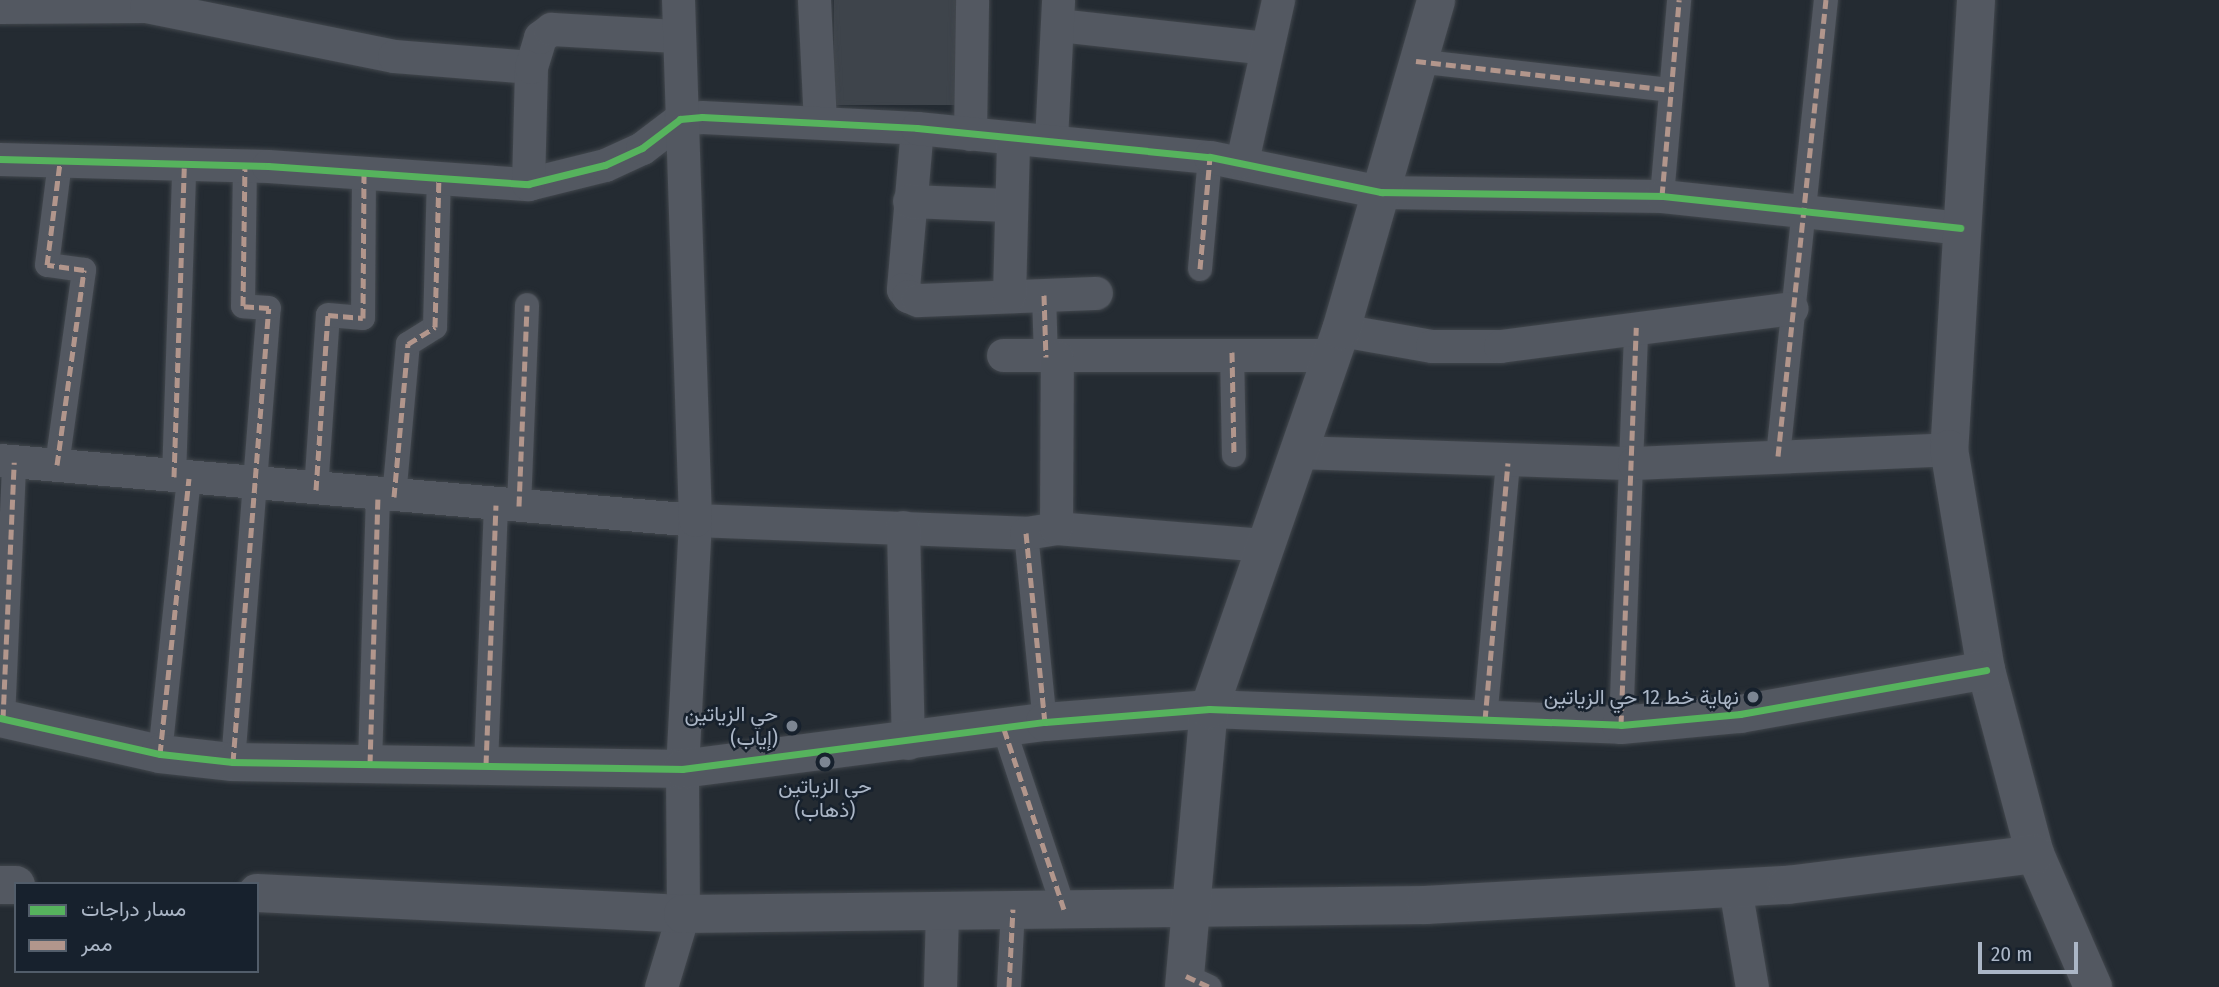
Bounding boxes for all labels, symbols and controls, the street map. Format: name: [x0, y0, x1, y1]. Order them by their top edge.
place label: نهاية خط 12 حي الزياتين: [1544, 684, 1739, 710]
marker: نهاية خط 12 حي الزياتين: [1745, 689, 1761, 705]
place label: حي الزياتين (إياب): [684, 701, 778, 751]
marker: حي الزياتين (إياب): [784, 718, 800, 734]
marker: حي الزياتين (ذهاب): [817, 754, 833, 770]
place label: حي الزياتين (ذهاب): [778, 773, 872, 823]
legend: [14, 882, 259, 973]
text: مسار دراجات: [81, 896, 186, 922]
scale bar: [1981, 928, 2081, 972]
text: ممر: [81, 931, 112, 957]
text: 20 m: [1991, 941, 2032, 967]

